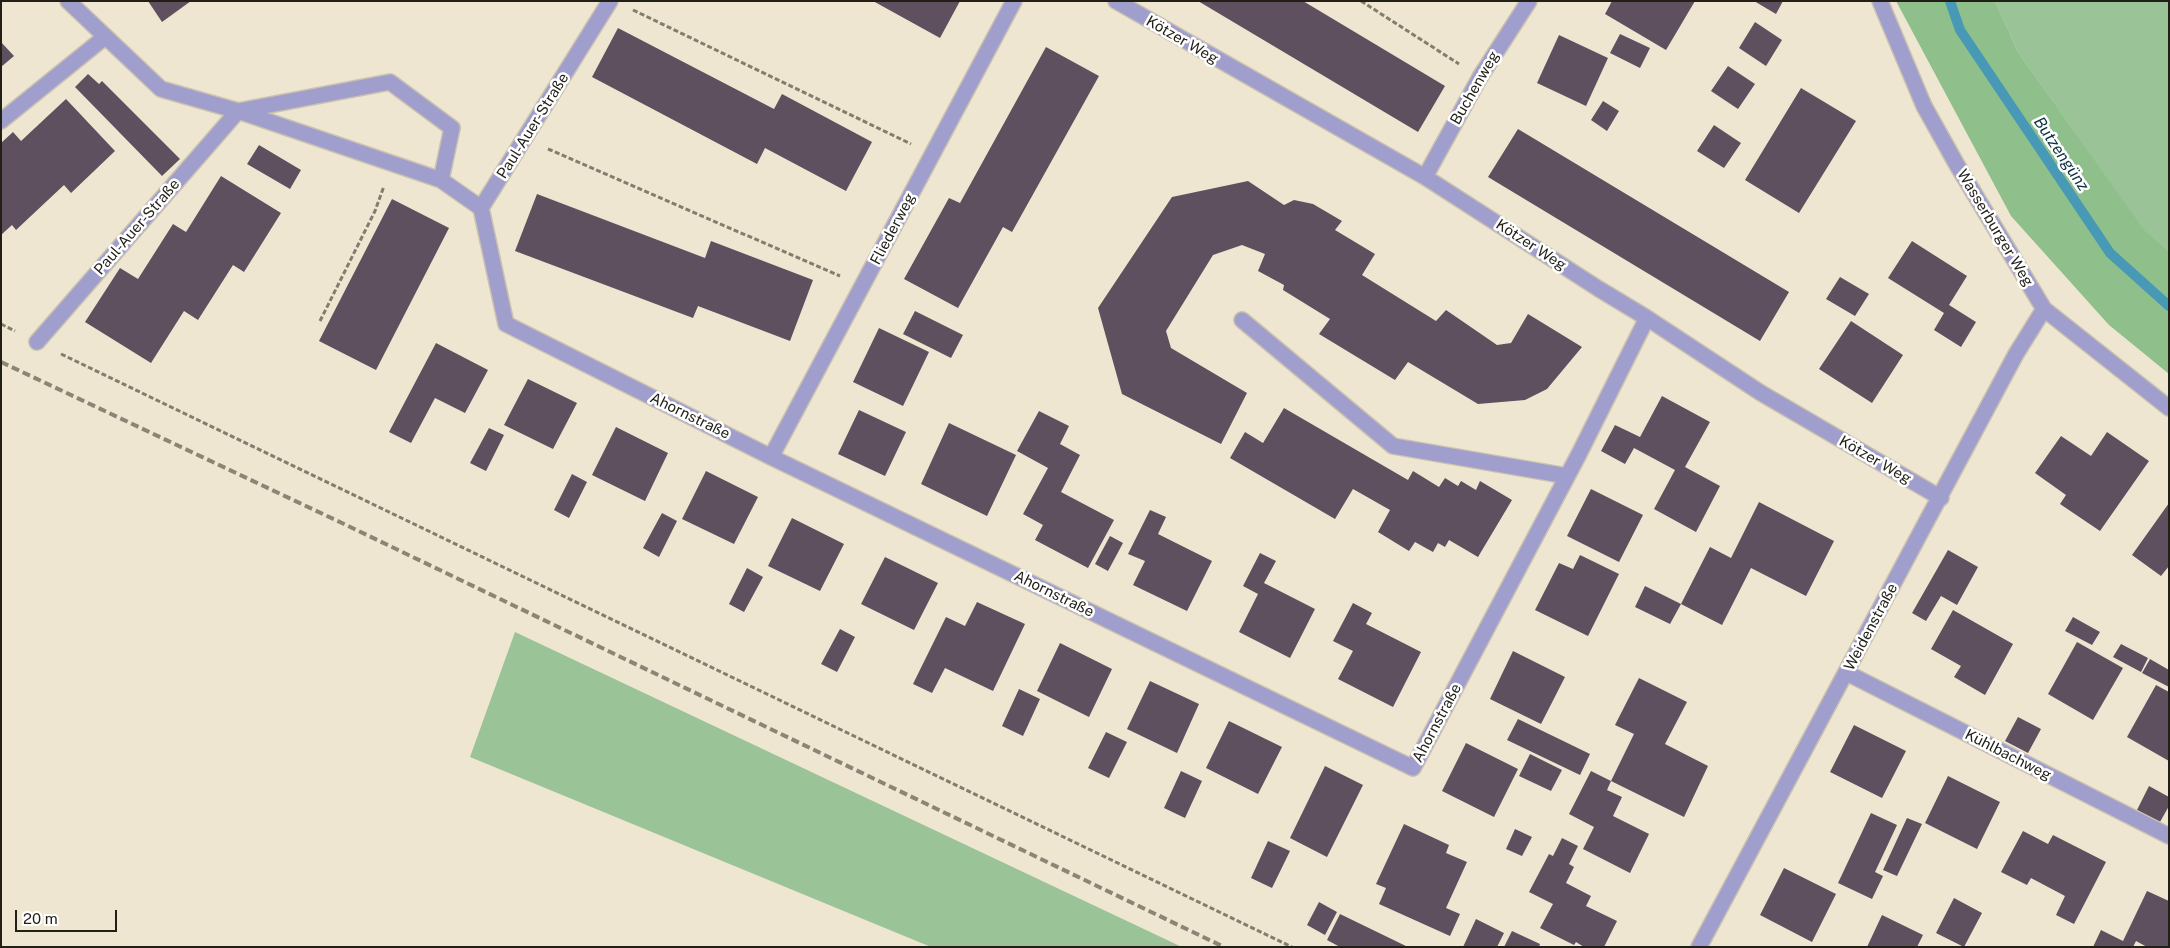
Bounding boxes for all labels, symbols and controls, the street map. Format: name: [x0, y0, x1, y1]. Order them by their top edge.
street label: Kötzer Weg: [1143, 12, 1221, 68]
street label: Buchenweg: [1447, 48, 1503, 128]
street label: Paul-Auer-Straße: [493, 70, 573, 182]
water label: Butzengünz: [2029, 113, 2093, 195]
street label: Wasserburger Weg: [1953, 166, 2037, 290]
street label: Paul-Auer-Straße: [90, 175, 184, 279]
street label: Fliederweg: [867, 190, 919, 268]
street label: Kötzer Weg: [1492, 216, 1570, 274]
street label: Ahornstraße: [647, 389, 733, 443]
street label: Kötzer Weg: [1836, 432, 1914, 488]
street label: Ahornstraße: [1011, 567, 1097, 621]
street label: Weidenstraße: [1840, 580, 1902, 674]
street label: Ahornstraße: [1409, 680, 1465, 766]
street label: Kühlbachweg: [1962, 726, 2054, 784]
scale bar: [18, 900, 120, 932]
text: 20 m: [23, 910, 58, 927]

